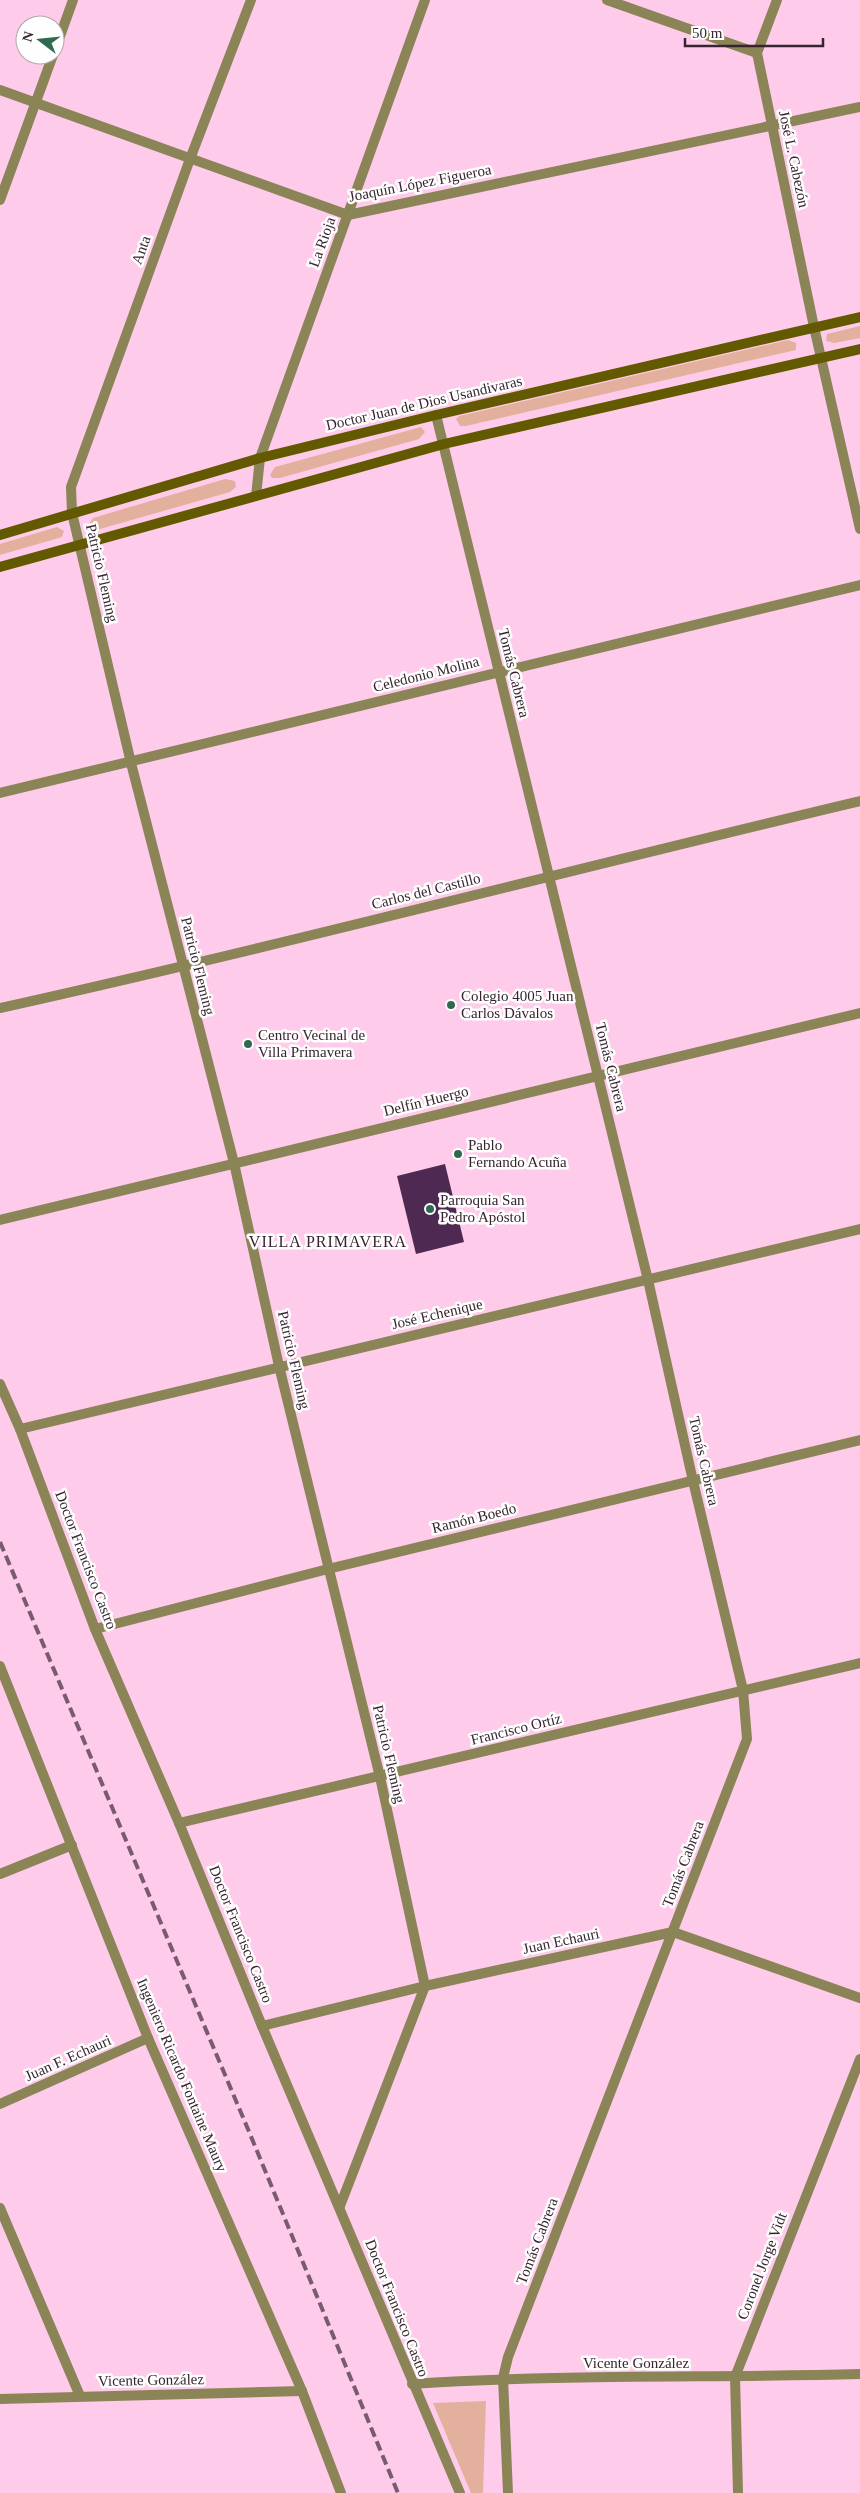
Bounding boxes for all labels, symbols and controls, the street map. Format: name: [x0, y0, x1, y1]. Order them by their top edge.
north arrow: [15, 15, 65, 65]
scale bar: [685, 15, 822, 47]
text: 50 m: [692, 25, 723, 41]
text: N: [19, 30, 37, 43]
street label: José L. Cabezón: [776, 109, 812, 209]
street label: Joaquín López Figueroa: [347, 161, 493, 205]
street label: La Rioja: [306, 214, 339, 269]
street label: Anta: [128, 233, 154, 266]
street label: Doctor Juan de Dios Usandivaras: [324, 373, 524, 433]
street label: Patricio Fleming: [83, 522, 121, 624]
street label: Tomás Cabrera: [495, 627, 533, 719]
street label: Celedonio Molina: [371, 653, 481, 695]
street label: Carlos del Castillo: [370, 870, 482, 912]
street label: Patricio Fleming: [178, 915, 218, 1017]
place label: Colegio 4005 Juan Carlos Dávalos: [461, 988, 574, 1021]
marker: Colegio 4005 Juan Carlos Dávalos: [445, 999, 457, 1011]
street label: Tomás Cabrera: [592, 1021, 630, 1113]
place label: Centro Vecinal de Villa Primavera: [258, 1027, 366, 1060]
marker: Centro Vecinal de Villa Primavera: [242, 1038, 254, 1050]
street label: Delfín Huergo: [382, 1083, 470, 1119]
place label: Pablo Fernando Acuña: [468, 1137, 567, 1170]
marker: Pablo Fernando Acuña: [452, 1148, 464, 1160]
place label: Parroquia San Pedro Apóstol: [440, 1192, 525, 1225]
marker: Parroquia San Pedro Apóstol: [424, 1203, 436, 1215]
district label: VILLA PRIMAVERA: [249, 1233, 407, 1250]
street label: José Echenique: [390, 1296, 484, 1332]
street label: Patricio Fleming: [275, 1309, 313, 1411]
street label: Tomás Cabrera: [686, 1415, 722, 1507]
street label: Doctor Francisco Castro: [52, 1489, 120, 1631]
street label: Ramón Boedo: [430, 1500, 518, 1536]
street label: Patricio Fleming: [370, 1703, 408, 1805]
street label: Francisco Ortíz: [469, 1710, 563, 1748]
street label: Tomás Cabrera: [659, 1818, 707, 1909]
street label: Doctor Francisco Castro: [206, 1863, 276, 2005]
street label: Juan Echauri: [521, 1925, 601, 1957]
street label: Ingeniero Ricardo Fontaine Maury: [134, 1976, 230, 2175]
street label: Juan F. Echauri: [22, 2032, 114, 2084]
street label: Tomás Cabrera: [513, 2195, 561, 2286]
street label: Coronel Jorge Vidt: [734, 2209, 790, 2322]
street label: Doctor Francisco Castro: [362, 2237, 432, 2379]
street label: Vicente González: [583, 2355, 689, 2371]
street label: Vicente González: [98, 2371, 205, 2389]

